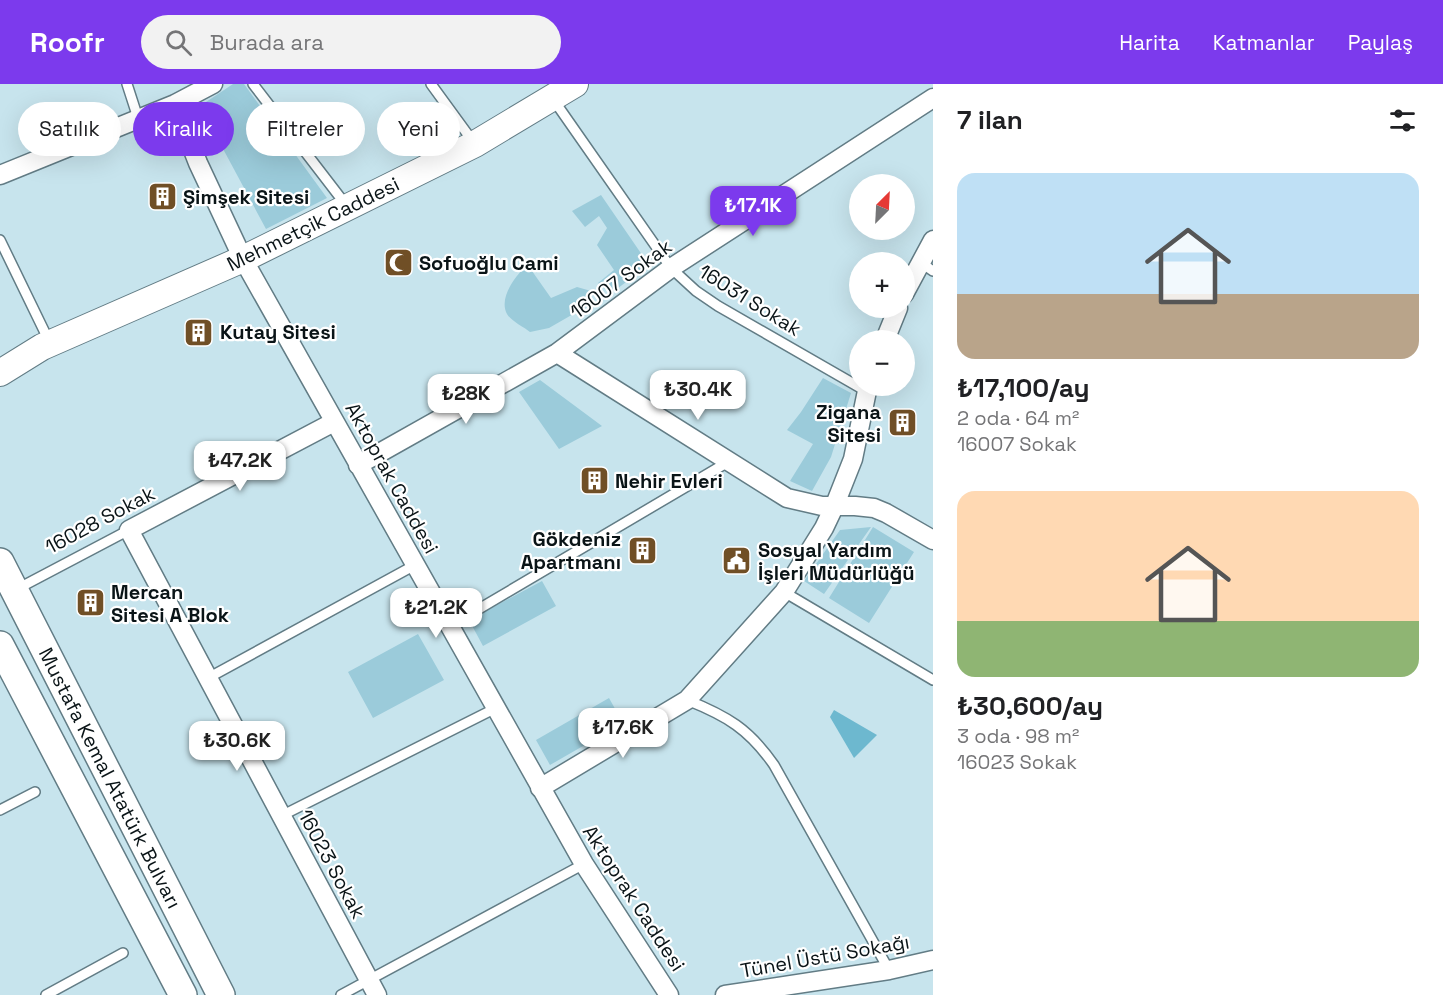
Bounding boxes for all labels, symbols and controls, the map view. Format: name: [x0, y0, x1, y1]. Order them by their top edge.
search box: [141, 15, 561, 69]
text: Roofr: [30, 24, 105, 60]
icon: search: [162, 26, 195, 59]
text: Burada ara: [210, 28, 324, 56]
text: Harita: [1119, 29, 1180, 56]
text: Katmanlar: [1213, 29, 1315, 56]
text: Paylaş: [1348, 29, 1413, 56]
chip: Satılık: [18, 102, 121, 156]
chip: Kiralık: [133, 102, 234, 156]
chip: Filtreler: [246, 102, 365, 156]
chip: Yeni: [377, 102, 460, 156]
text: 7 ilan: [957, 103, 1023, 137]
icon: filters: [1386, 104, 1419, 137]
street label: Mehmetçik Caddesi: [222, 171, 404, 277]
north arrow: [849, 174, 915, 240]
map controls: [849, 174, 915, 396]
building icon: Şimşek Sitesi: [146, 181, 178, 213]
place label: Şimşek Sitesi: [183, 184, 309, 210]
pin: ₺17.1K: [704, 186, 802, 237]
text: ₺17.1K: [724, 192, 782, 218]
icon: home: [1134, 212, 1242, 320]
street label: 16007 Sokak: [565, 233, 677, 325]
mosque icon: Sofuoğlu Cami: [382, 247, 414, 279]
place label: Sofuoğlu Cami: [419, 250, 559, 276]
button: +: [849, 252, 915, 318]
street label: 16031 Sokak: [694, 258, 806, 342]
building icon: Kutay Sitesi: [183, 316, 215, 348]
place label: Kutay Sitesi: [220, 319, 336, 345]
button: −: [849, 330, 915, 396]
pin: ₺30.4K: [649, 370, 747, 421]
text: ₺17,100/ay: [957, 371, 1090, 405]
pin: ₺28K: [430, 374, 502, 425]
text: ₺30.4K: [664, 376, 732, 402]
text: ₺28K: [442, 380, 490, 406]
street label: Aktoprak Caddesi: [340, 398, 444, 558]
place label: Zigana Sitesi: [816, 399, 881, 448]
text: 2 oda · 64 m²: [957, 405, 1079, 431]
building icon: Zigana Sitesi: [886, 407, 918, 439]
text: 16007 Sokak: [957, 431, 1077, 457]
pin: ₺47.2K: [191, 441, 289, 492]
text: ₺47.2K: [208, 447, 272, 473]
building icon: Nehir Evleri: [578, 465, 610, 497]
place label: Nehir Evleri: [615, 468, 723, 494]
street label: 16028 Sokak: [41, 480, 159, 560]
place label: Gökdeniz Apartmanı: [521, 526, 621, 575]
icon: home: [1134, 530, 1242, 638]
building icon: Gökdeniz Apartmanı: [626, 535, 658, 567]
place label: Sosyal Yardım İşleri Müdürlüğü: [758, 537, 915, 586]
public building icon: Sosyal Yardım İşleri Müdürlüğü: [721, 545, 753, 577]
place label: Mercan Sitesi A Blok: [111, 579, 229, 628]
building icon: Mercan Sitesi A Blok: [74, 587, 106, 619]
pin: ₺21.2K: [387, 588, 485, 639]
text: ₺21.2K: [404, 594, 468, 620]
street label: Mustafa Kemal Atatürk Bulvarı: [33, 643, 187, 913]
text: ₺30,600/ay: [957, 689, 1103, 723]
pin: ₺17.6K: [574, 708, 672, 759]
text: ₺17.6K: [592, 714, 654, 740]
pin: ₺30.6K: [188, 721, 286, 772]
text: 3 oda · 98 m²: [957, 723, 1079, 749]
text: ₺30.6K: [203, 727, 271, 753]
text: 16023 Sokak: [957, 749, 1077, 775]
street label: 16023 Sokak: [292, 805, 372, 923]
street label: Aktoprak Caddesi: [577, 820, 691, 976]
street label: Tünel Üstü Sokağı: [739, 928, 911, 984]

